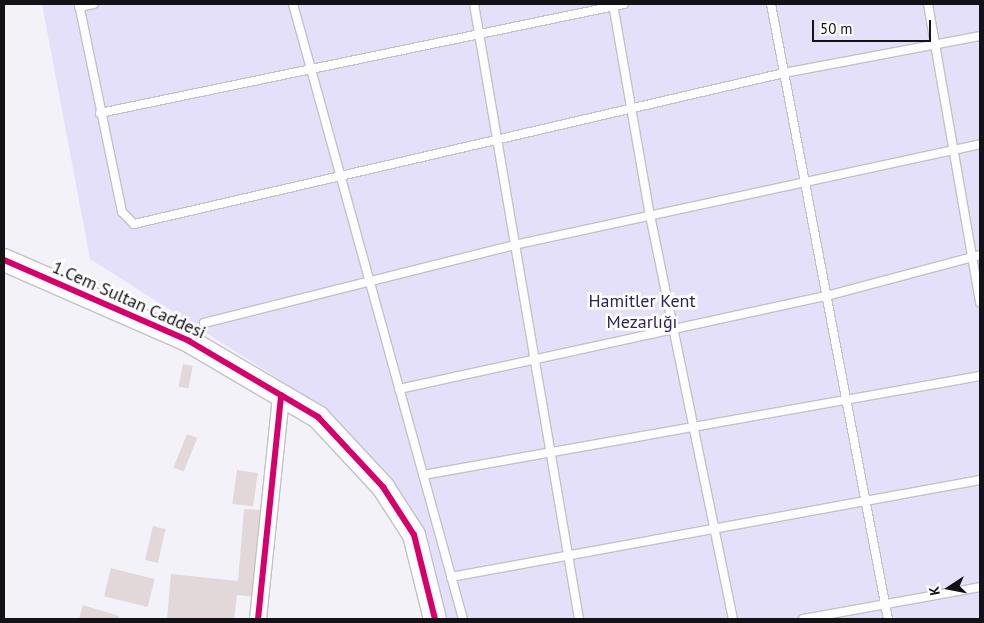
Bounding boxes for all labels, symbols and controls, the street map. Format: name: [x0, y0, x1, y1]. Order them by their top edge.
scale bar: [814, 10, 933, 42]
text: 50 m: [820, 19, 853, 38]
street label: 1.Cem Sultan Caddesi: [49, 256, 209, 344]
park label: Hamitler Kent Mezarlığı: [588, 291, 696, 334]
north arrow: [924, 563, 974, 613]
text: K: [925, 585, 944, 597]

